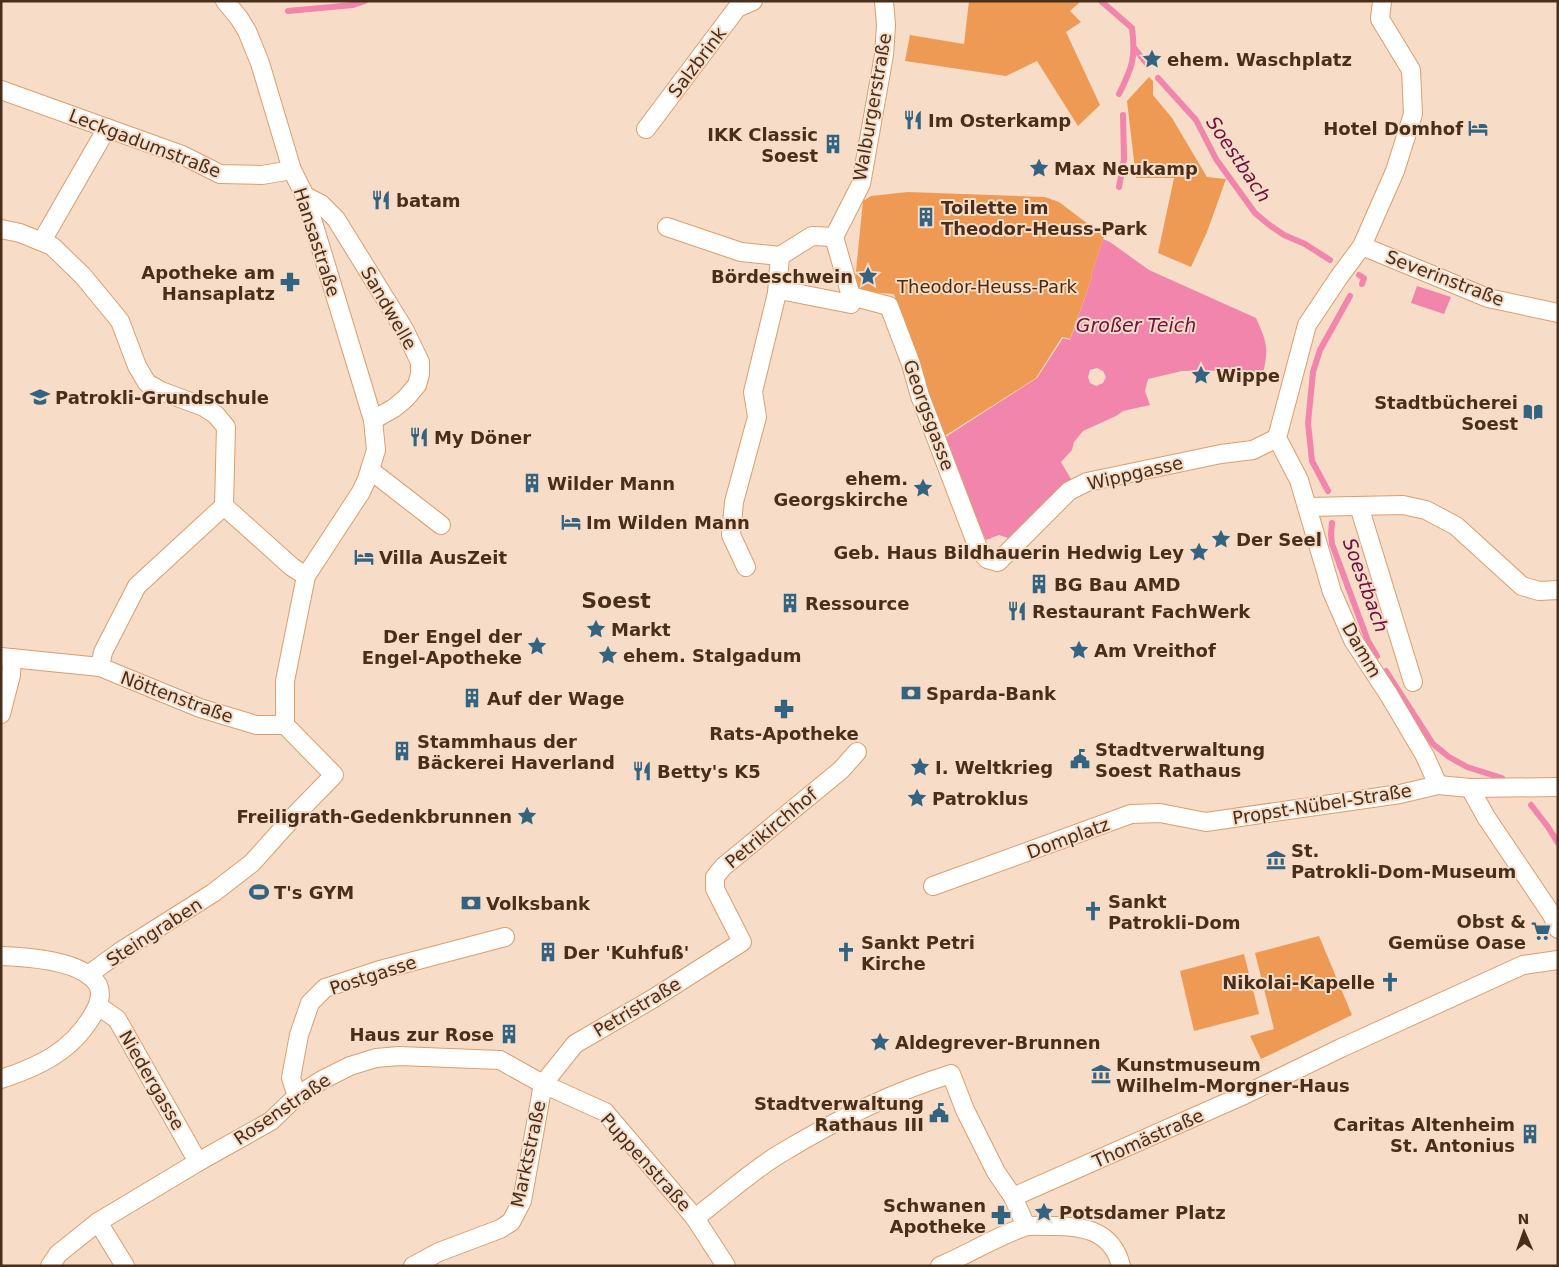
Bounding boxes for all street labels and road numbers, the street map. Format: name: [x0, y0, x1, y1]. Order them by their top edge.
street label: Salzbrink: [664, 22, 731, 101]
street label: Walburgerstraße: [849, 31, 895, 183]
street label: Leckgadumstraße: [66, 104, 224, 182]
street label: Hansastraße: [289, 185, 345, 299]
street label: Severinstraße: [1383, 246, 1507, 310]
street label: Sandwelle: [357, 263, 421, 353]
street label: Georgsgasse: [899, 357, 959, 473]
street label: Wippgasse: [1085, 452, 1185, 494]
street label: Damm: [1338, 619, 1386, 681]
street label: Nöttenstraße: [118, 667, 236, 727]
street label: Propst-Nübel-Straße: [1231, 779, 1413, 829]
street label: Petrikirchhof: [721, 783, 822, 872]
street label: Domplatz: [1024, 813, 1112, 863]
street label: Steingraben: [102, 893, 206, 971]
street label: Postgasse: [327, 951, 419, 999]
street label: Petristraße: [590, 973, 684, 1041]
street label: Niedergasse: [115, 1027, 189, 1133]
street label: Rosenstraße: [230, 1069, 334, 1149]
street label: Marktstraße: [506, 1099, 550, 1209]
street label: Thomästraße: [1088, 1104, 1207, 1172]
street label: Puppenstraße: [597, 1109, 695, 1215]

